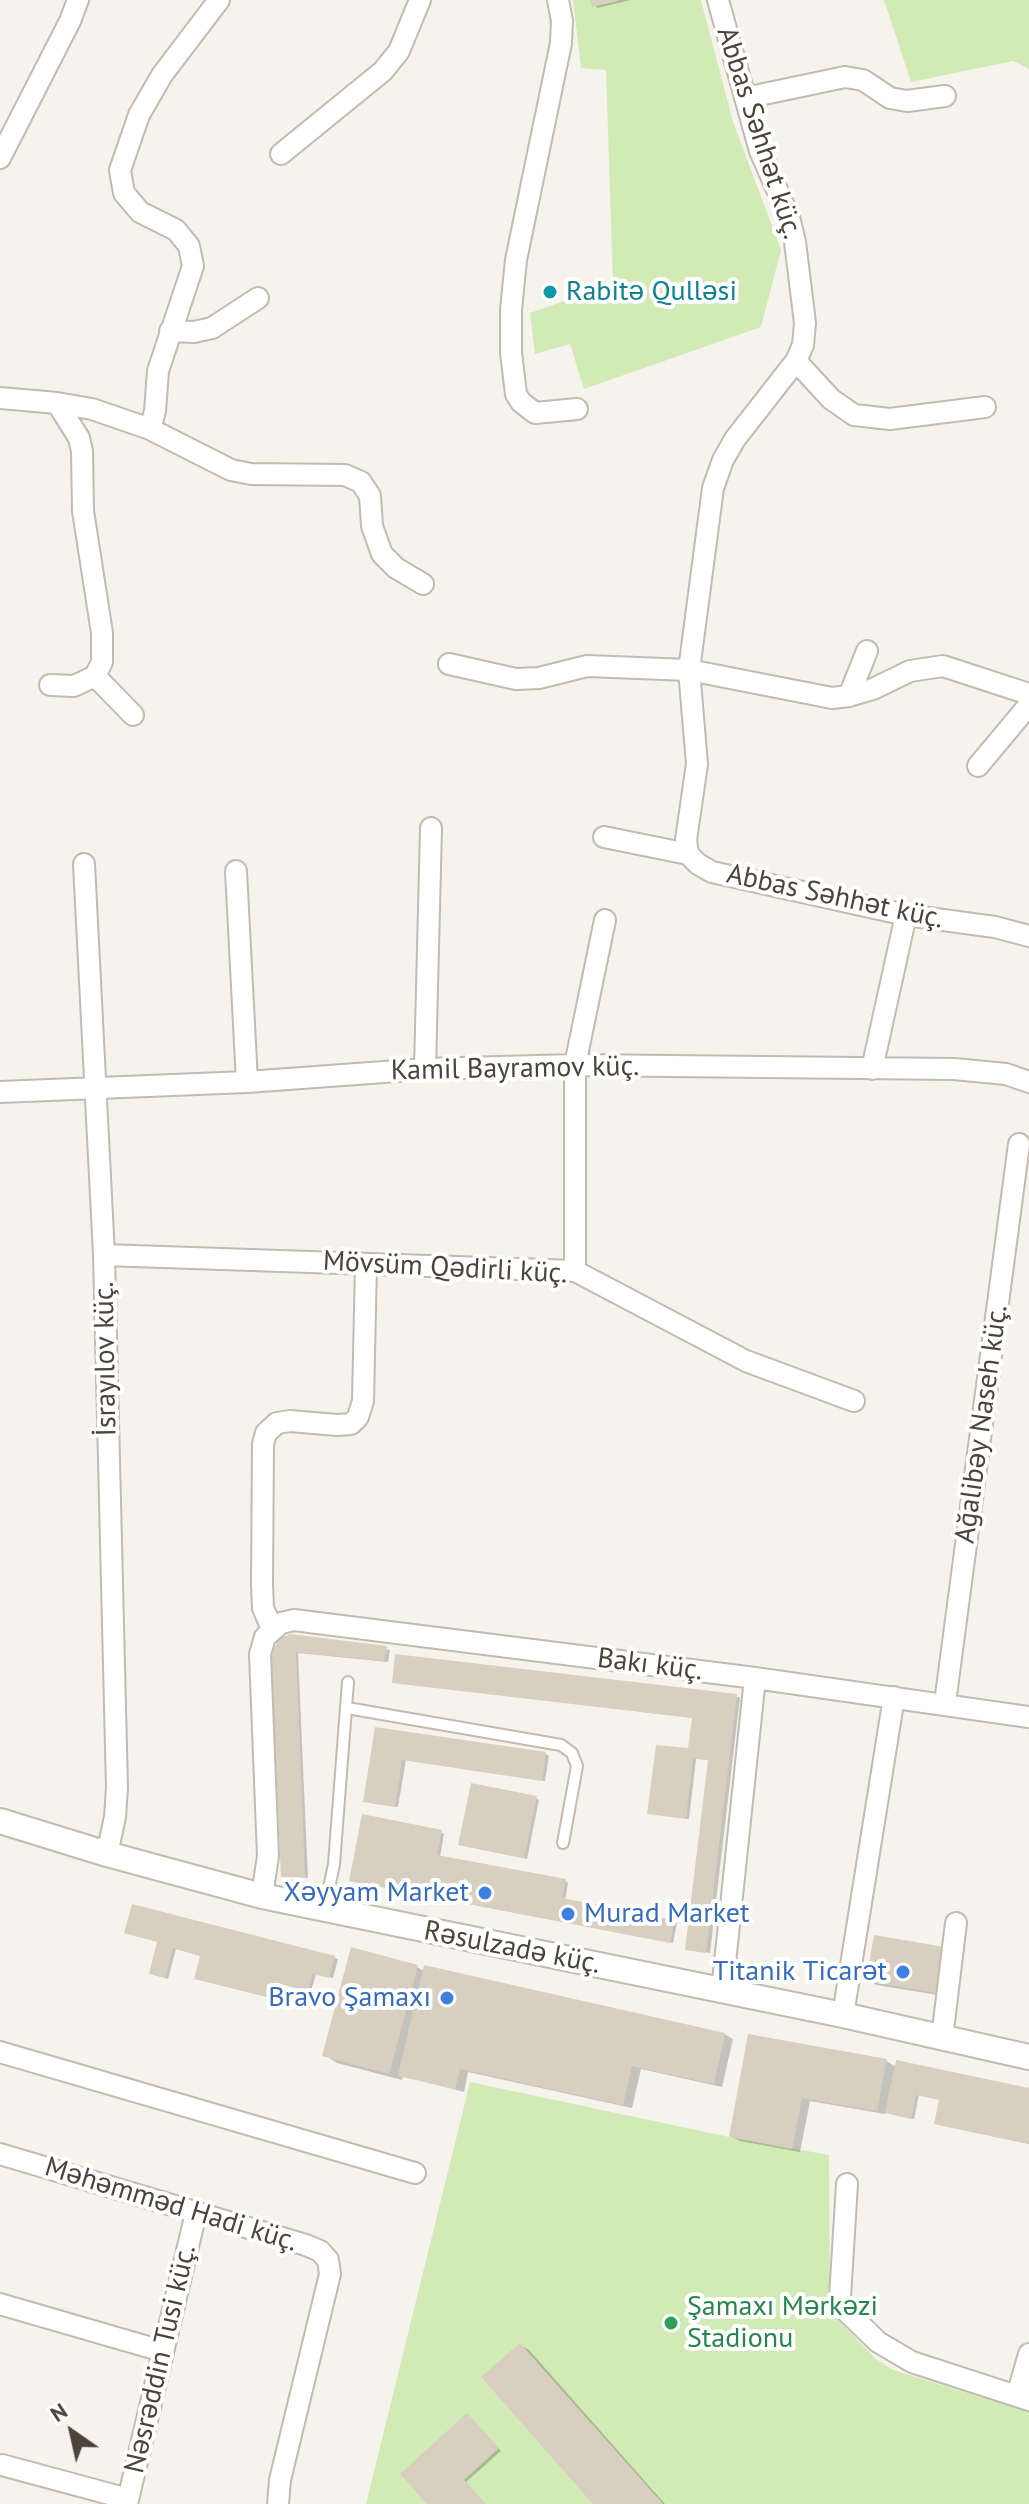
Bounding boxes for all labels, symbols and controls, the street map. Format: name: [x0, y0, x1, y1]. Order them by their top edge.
street label: Abbas Səhhət küç.: [709, 23, 809, 243]
place label: Rabitə Qulləsi: [566, 275, 737, 309]
marker: Rabitə Qulləsi: [541, 283, 559, 301]
street label: Abbas Səhhət küç.: [724, 858, 946, 936]
street label: Kamil Bayramov küç.: [391, 1050, 639, 1088]
street label: Mövsüm Qədirli küç.: [322, 1245, 568, 1291]
street label: İsrayılov küç.: [88, 1281, 124, 1437]
street label: Ağalibəy Naseh küç.: [949, 1303, 1015, 1545]
street label: Bakı küç.: [595, 1642, 705, 1688]
place label: Xəyyam Market: [283, 1876, 469, 1910]
marker: Xəyyam Market: [476, 1884, 494, 1902]
place label: Murad Market: [584, 1897, 750, 1931]
marker: Murad Market: [559, 1905, 577, 1923]
street label: Rəsulzadə küç.: [421, 1914, 603, 1982]
place label: Titanik Ticarət: [713, 1955, 887, 1989]
marker: Titanik Ticarət: [894, 1963, 912, 1981]
place label: Bravo Şamaxı: [268, 1981, 431, 2015]
marker: Bravo Şamaxı: [438, 1989, 456, 2007]
street label: Məhəmməd Hadi küç.: [41, 2151, 301, 2259]
street label: Nəsrəddin Tusi küç.: [118, 2242, 204, 2476]
place label: Şamaxı Mərkəzi Stadionu: [687, 2290, 878, 2356]
marker: Şamaxı Mərkəzi Stadionu: [662, 2314, 680, 2332]
north arrow: [32, 2392, 112, 2472]
text: N: [45, 2396, 72, 2428]

